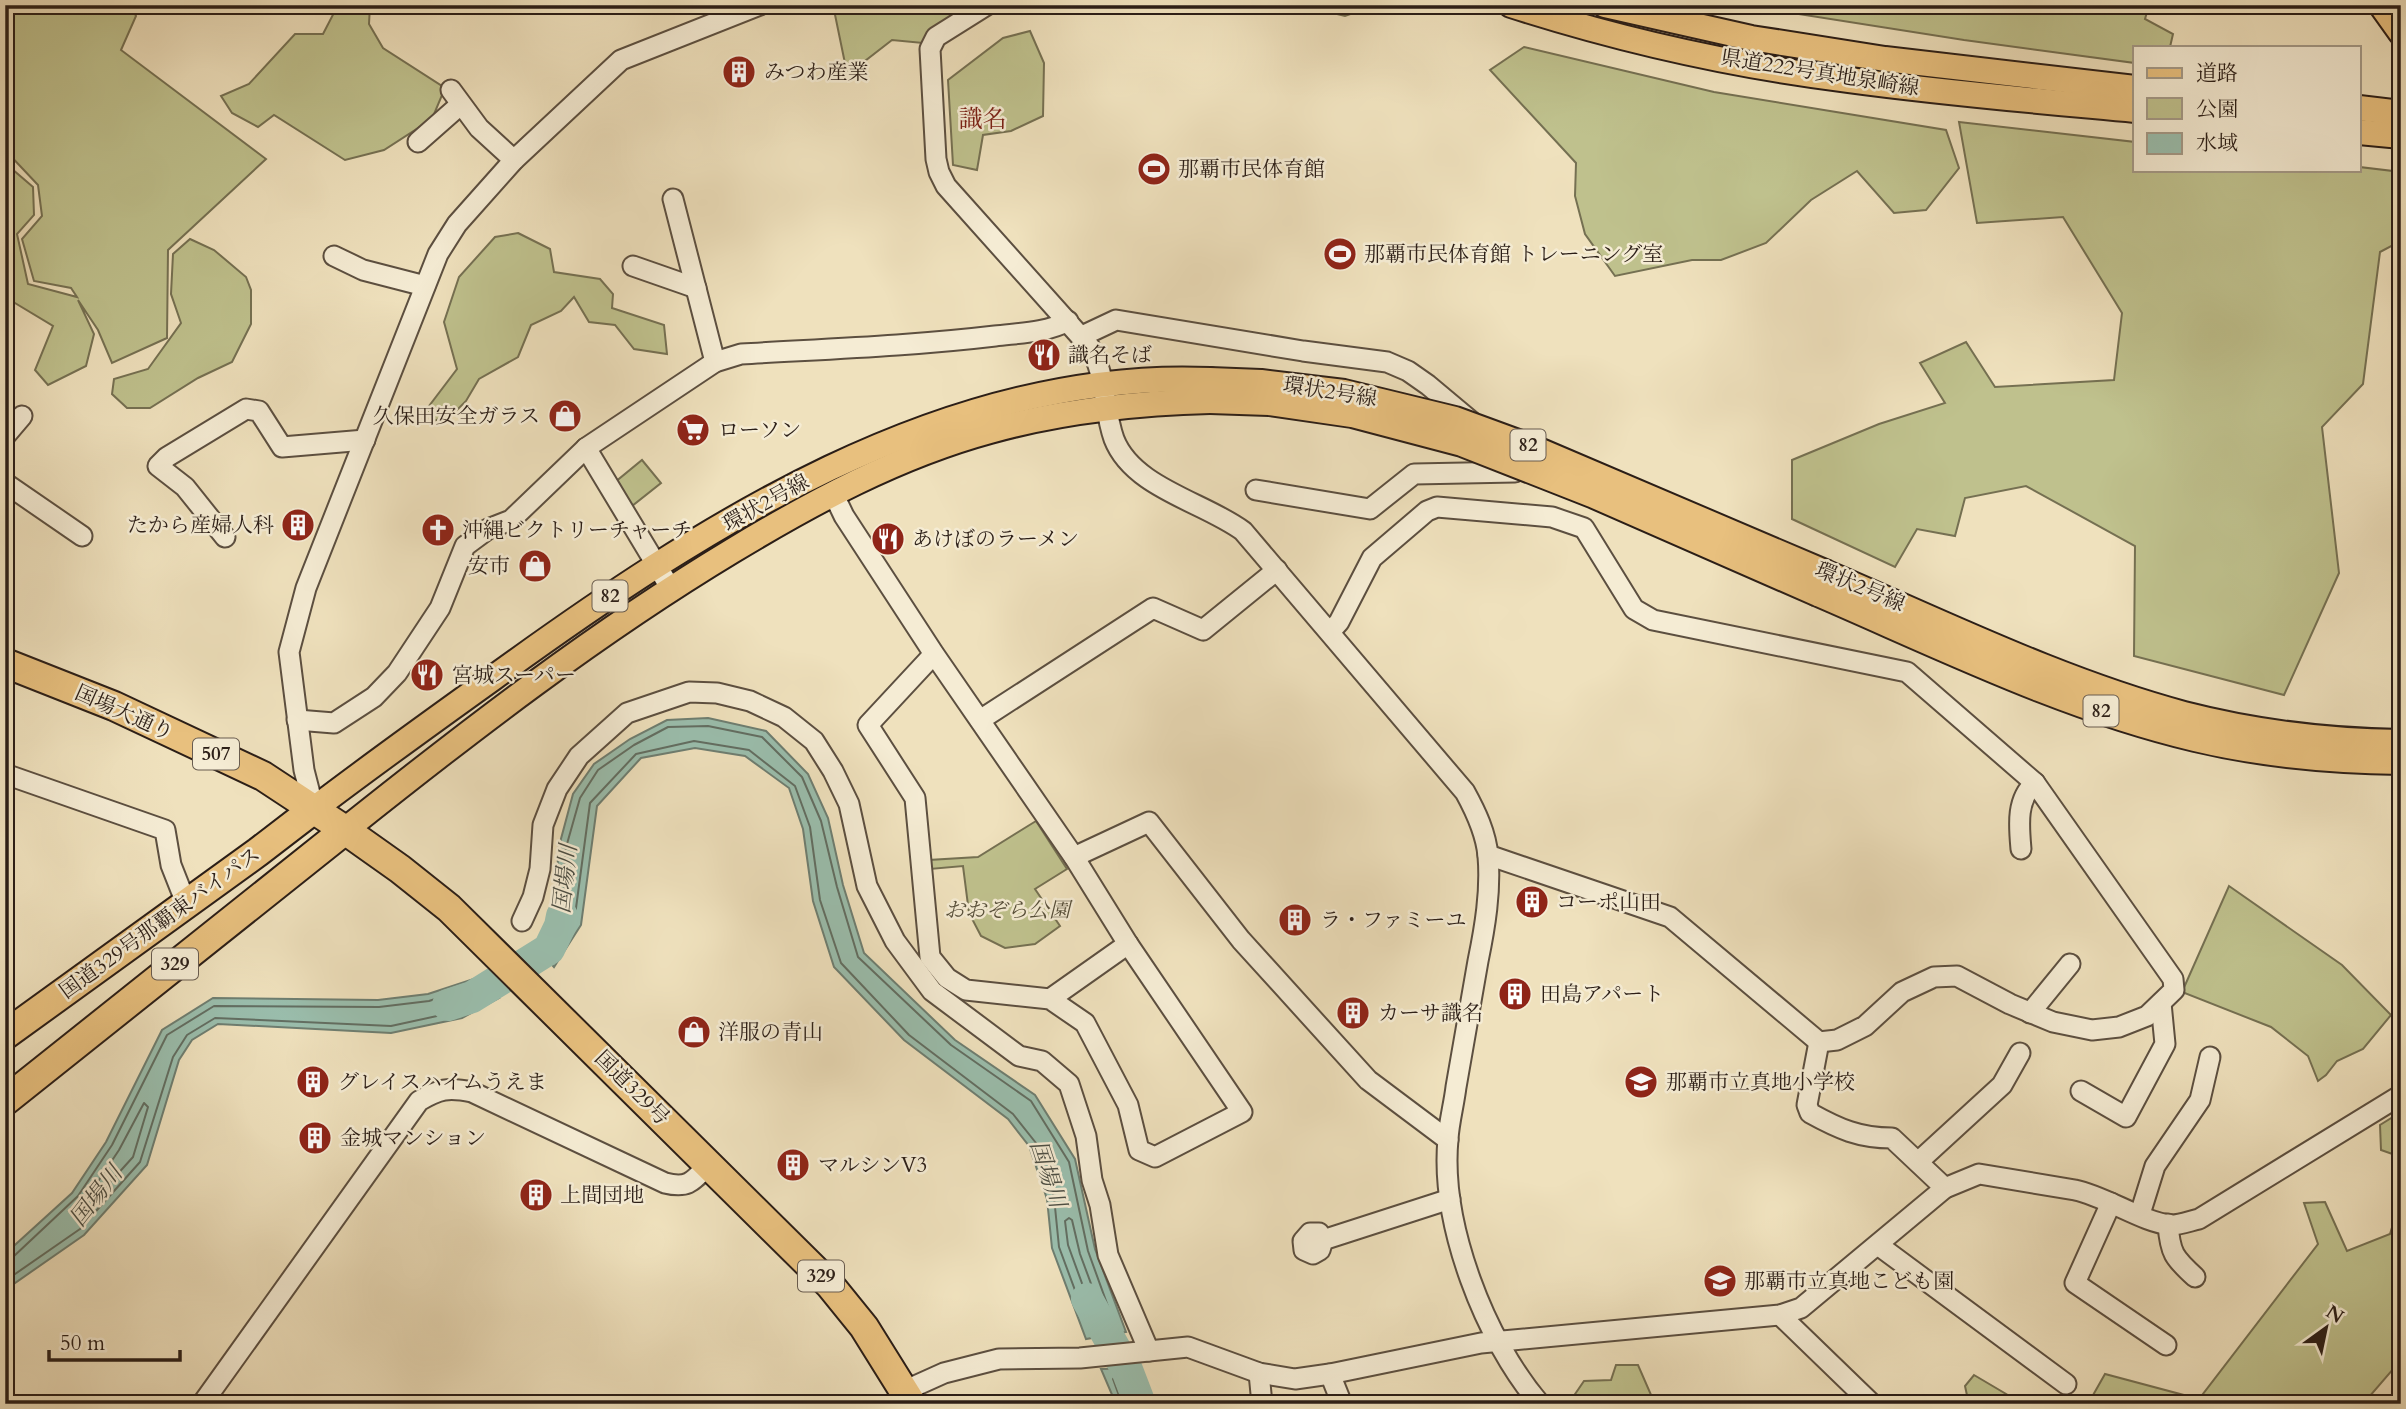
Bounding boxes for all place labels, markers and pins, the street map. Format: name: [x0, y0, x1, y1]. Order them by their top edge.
building icon: みつわ産業: [720, 53, 758, 91]
place label: みつわ産業: [764, 58, 869, 87]
sports icon: 那覇市民体育館: [1135, 150, 1173, 188]
place label: 那覇市民体育館: [1178, 155, 1325, 184]
sports icon: 那覇市民体育館 トレーニング室: [1321, 235, 1359, 273]
place label: 那覇市民体育館 トレーニング室: [1364, 240, 1663, 269]
restaurant icon: 識名そば: [1025, 336, 1063, 374]
place label: 識名そば: [1068, 341, 1152, 370]
shop icon: 久保田安全ガラス: [546, 397, 584, 435]
place label: 久保田安全ガラス: [373, 402, 540, 431]
supermarket icon: ローソン: [674, 411, 712, 449]
place label: ローソン: [718, 416, 801, 445]
building icon: たから産婦人科: [279, 506, 317, 544]
place label: たから産婦人科: [127, 511, 274, 540]
church icon: 沖縄ビクトリーチャーチ: [419, 511, 457, 549]
place label: 沖縄ビクトリーチャーチ: [462, 516, 692, 545]
restaurant icon: あけぼのラーメン: [869, 520, 907, 558]
place label: あけぼのラーメン: [912, 525, 1079, 554]
shop icon: 安市: [516, 547, 554, 585]
place label: 安市: [468, 552, 510, 581]
restaurant icon: 宮城スーパー: [408, 656, 446, 694]
place label: 宮城スーパー: [452, 661, 576, 690]
building icon: コーポ山田: [1513, 883, 1551, 921]
place label: コーポ山田: [1556, 888, 1661, 917]
building icon: ラ・ファミーユ: [1276, 901, 1314, 939]
place label: ラ・ファミーユ: [1320, 906, 1467, 935]
building icon: 田島アパート: [1496, 975, 1534, 1013]
place label: 田島アパート: [1540, 980, 1664, 1009]
building icon: カーサ識名: [1334, 994, 1372, 1032]
place label: カーサ識名: [1378, 999, 1483, 1028]
shop icon: 洋服の青山: [675, 1013, 713, 1051]
place label: 洋服の青山: [718, 1018, 823, 1047]
building icon: グレイスハイムうえま: [294, 1063, 332, 1101]
school or university icon: 那覇市立真地小学校: [1622, 1063, 1660, 1101]
place label: グレイスハイムうえま: [338, 1068, 547, 1097]
place label: 那覇市立真地小学校: [1666, 1068, 1855, 1097]
building icon: 金城マンション: [296, 1119, 334, 1157]
place label: 金城マンション: [340, 1124, 486, 1153]
building icon: マルシンV3: [774, 1146, 812, 1184]
place label: マルシンV3: [818, 1151, 927, 1180]
building icon: 上間団地: [517, 1176, 555, 1214]
place label: 上間団地: [560, 1181, 644, 1210]
school or university icon: 那覇市立真地こども園: [1701, 1262, 1739, 1300]
place label: 那覇市立真地こども園: [1744, 1267, 1954, 1296]

